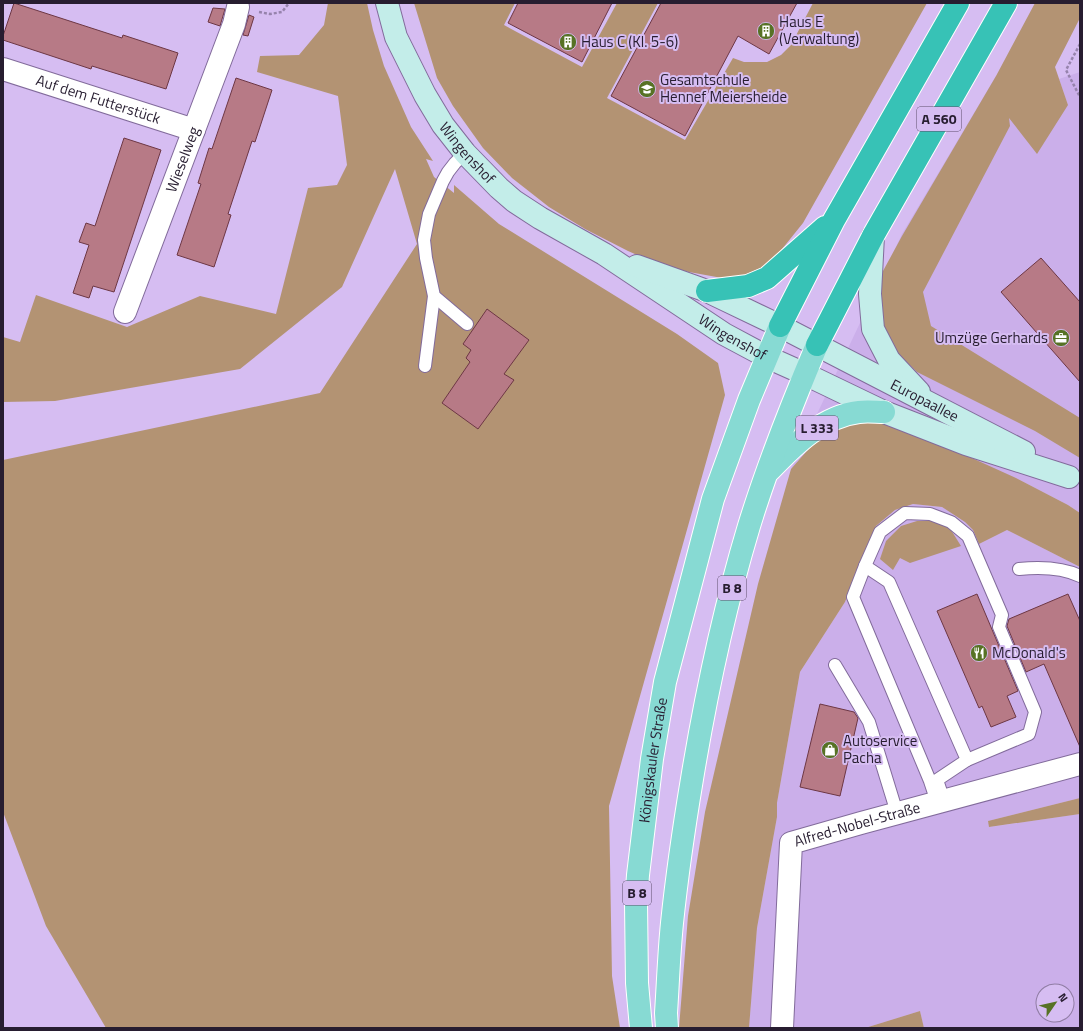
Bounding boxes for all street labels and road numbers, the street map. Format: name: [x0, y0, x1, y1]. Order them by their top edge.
street label: Auf dem Futterstück: [33, 68, 164, 130]
road number: A 560: [917, 107, 961, 131]
street label: Wingenshof: [434, 117, 501, 189]
street label: Wieselweg: [159, 123, 205, 196]
street label: Wingenshof: [694, 308, 771, 366]
street label: Europaallee: [887, 373, 963, 427]
road number: L 333: [796, 416, 838, 440]
road number: B 8: [718, 576, 746, 600]
street label: Königskauler Straße: [632, 696, 673, 824]
street label: Alfred-Nobel-Straße: [791, 796, 923, 853]
road number: B 8: [623, 881, 651, 905]

